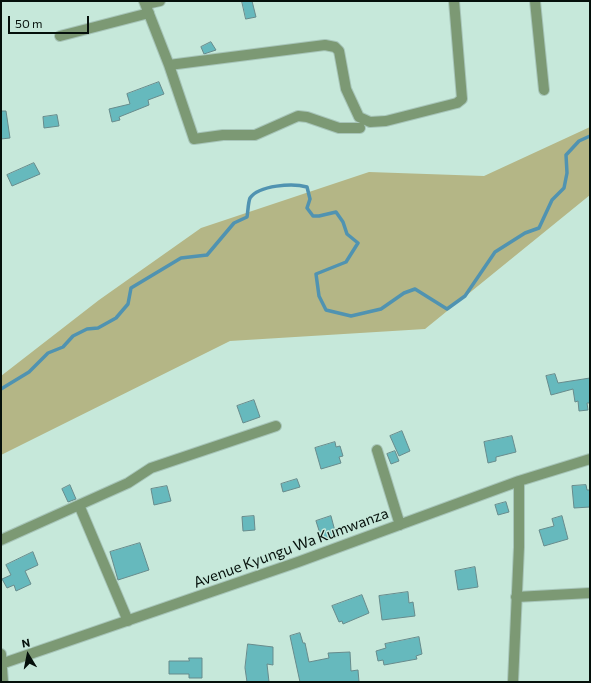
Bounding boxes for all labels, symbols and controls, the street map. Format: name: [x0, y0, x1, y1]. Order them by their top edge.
scale bar: [10, 8, 91, 34]
text: 50 m: [15, 16, 43, 30]
street label: Avenue Kyungu Wa Kumwanza: [191, 504, 391, 592]
north arrow: [8, 635, 48, 675]
text: N: [21, 636, 31, 650]

